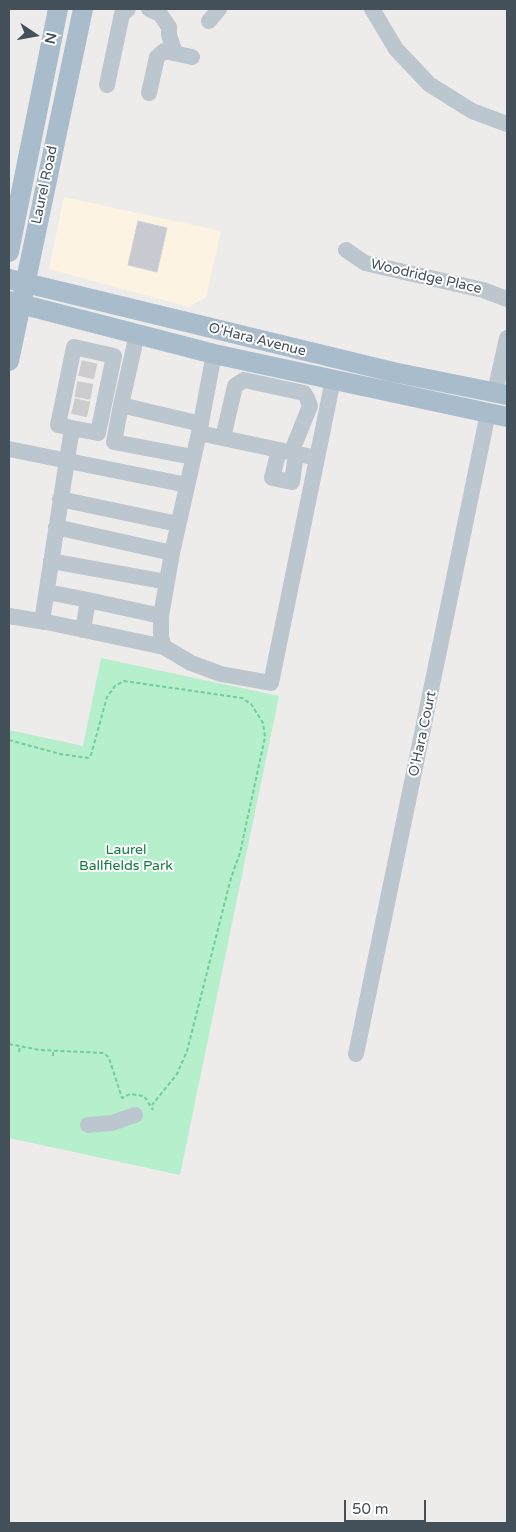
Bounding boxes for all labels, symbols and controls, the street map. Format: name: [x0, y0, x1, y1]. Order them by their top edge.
north arrow: [10, 10, 60, 60]
text: N: [41, 31, 60, 45]
street label: Laurel Road: [28, 144, 62, 226]
street label: Woodridge Place: [369, 256, 483, 298]
street label: O'Hara Avenue: [207, 320, 307, 360]
street label: O'Hara Court: [406, 690, 440, 778]
park label: Laurel Ballfields Park: [79, 842, 173, 874]
scale bar: [346, 1490, 428, 1522]
text: 50 m: [352, 1500, 389, 1518]

